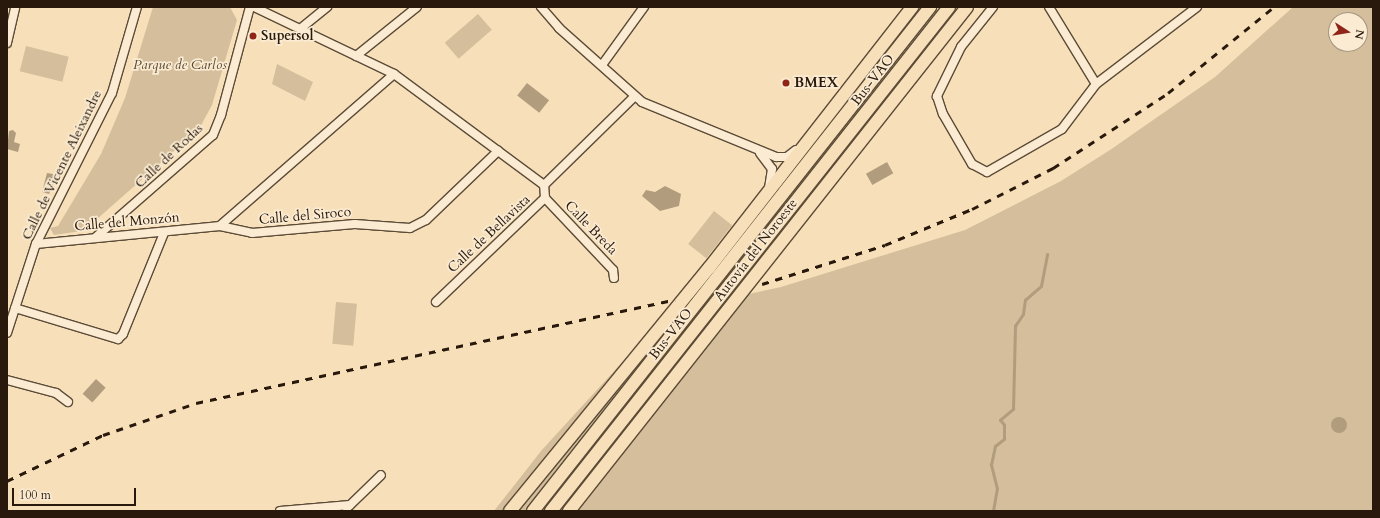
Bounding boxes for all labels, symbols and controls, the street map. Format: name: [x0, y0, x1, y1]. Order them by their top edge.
north arrow: [1328, 12, 1368, 52]
place label: Supersol: [261, 28, 314, 44]
text: N: [1351, 28, 1368, 41]
marker: Supersol: [248, 31, 258, 41]
street label: Bus-VAO: [848, 51, 898, 109]
park label: Parque de Carlos: [133, 57, 227, 73]
place label: BMEX: [794, 75, 838, 91]
marker: BMEX: [781, 78, 791, 88]
street label: Calle de Vicente Aleixandre: [18, 87, 106, 243]
street label: Calle de Rodas: [131, 120, 207, 192]
street label: Calle de Bellavista: [444, 191, 534, 277]
street label: Autovía del Noroeste: [711, 195, 801, 305]
street label: Calle Breda: [561, 198, 621, 258]
street label: Calle del Siroco: [258, 204, 352, 228]
street label: Calle del Monzón: [74, 209, 180, 235]
street label: Bus-VAO: [646, 305, 696, 363]
scale bar: [14, 480, 138, 506]
text: 100 m: [19, 487, 51, 503]

